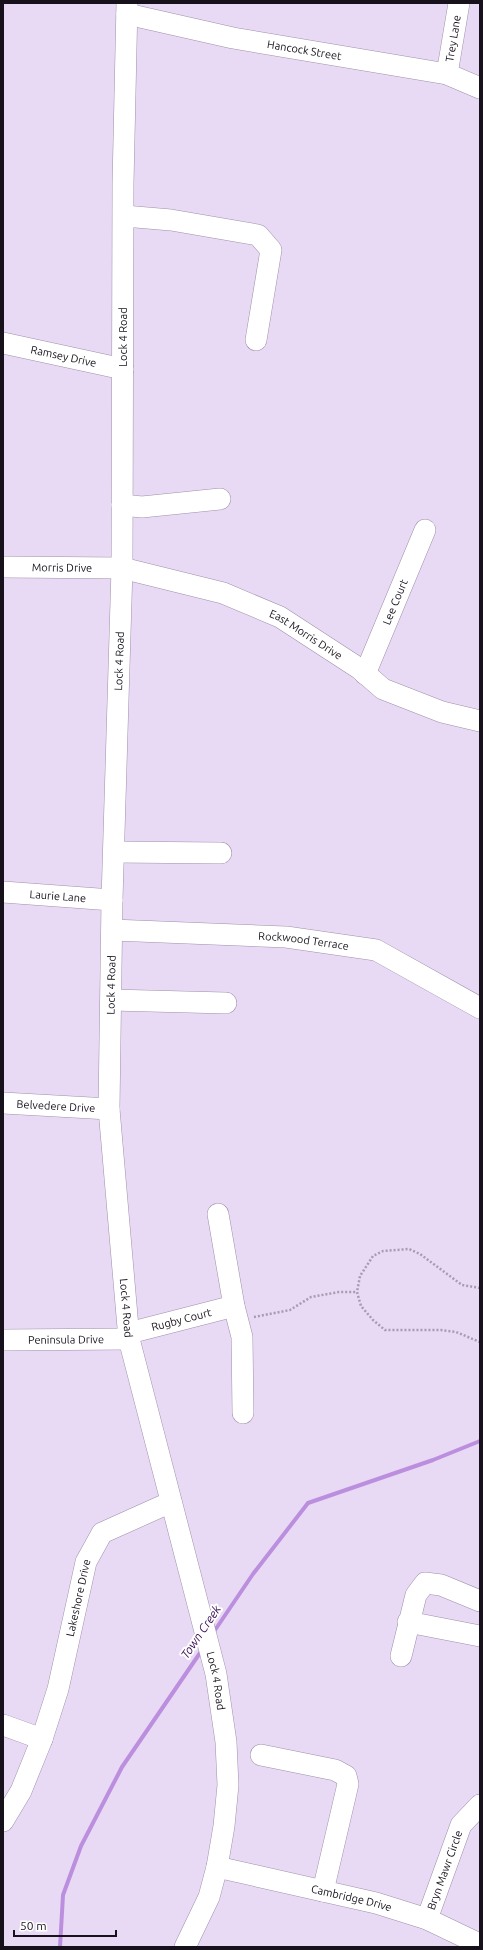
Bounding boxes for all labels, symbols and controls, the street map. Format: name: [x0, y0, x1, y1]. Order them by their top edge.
street label: Trey Lane: [443, 14, 463, 63]
street label: Hancock Street: [266, 38, 343, 62]
street label: Lock 4 Road: [117, 307, 129, 367]
street label: Ramsey Drive: [30, 343, 97, 369]
street label: Morris Drive: [32, 561, 92, 574]
street label: Lee Court: [380, 577, 410, 627]
street label: East Morris Drive: [268, 607, 345, 662]
street label: Lock 4 Road: [112, 631, 126, 691]
street label: Laurie Lane: [29, 888, 87, 904]
street label: Rockwood Terrace: [258, 930, 350, 952]
street label: Lock 4 Road: [104, 955, 118, 1015]
street label: Belvedere Drive: [16, 1098, 96, 1114]
street label: Lock 4 Road: [118, 1278, 135, 1338]
street label: Rugby Court: [150, 1306, 213, 1333]
street label: Peninsula Drive: [28, 1333, 104, 1346]
street label: Lakeshore Drive: [64, 1558, 92, 1638]
water label: Town Creek: [178, 1602, 224, 1661]
street label: Lock 4 Road: [204, 1650, 227, 1711]
street label: Bryn Mawr Circle: [425, 1829, 465, 1912]
street label: Cambridge Drive: [310, 1882, 393, 1914]
scale bar: [14, 1912, 116, 1938]
text: 50 m: [20, 1919, 47, 1932]

